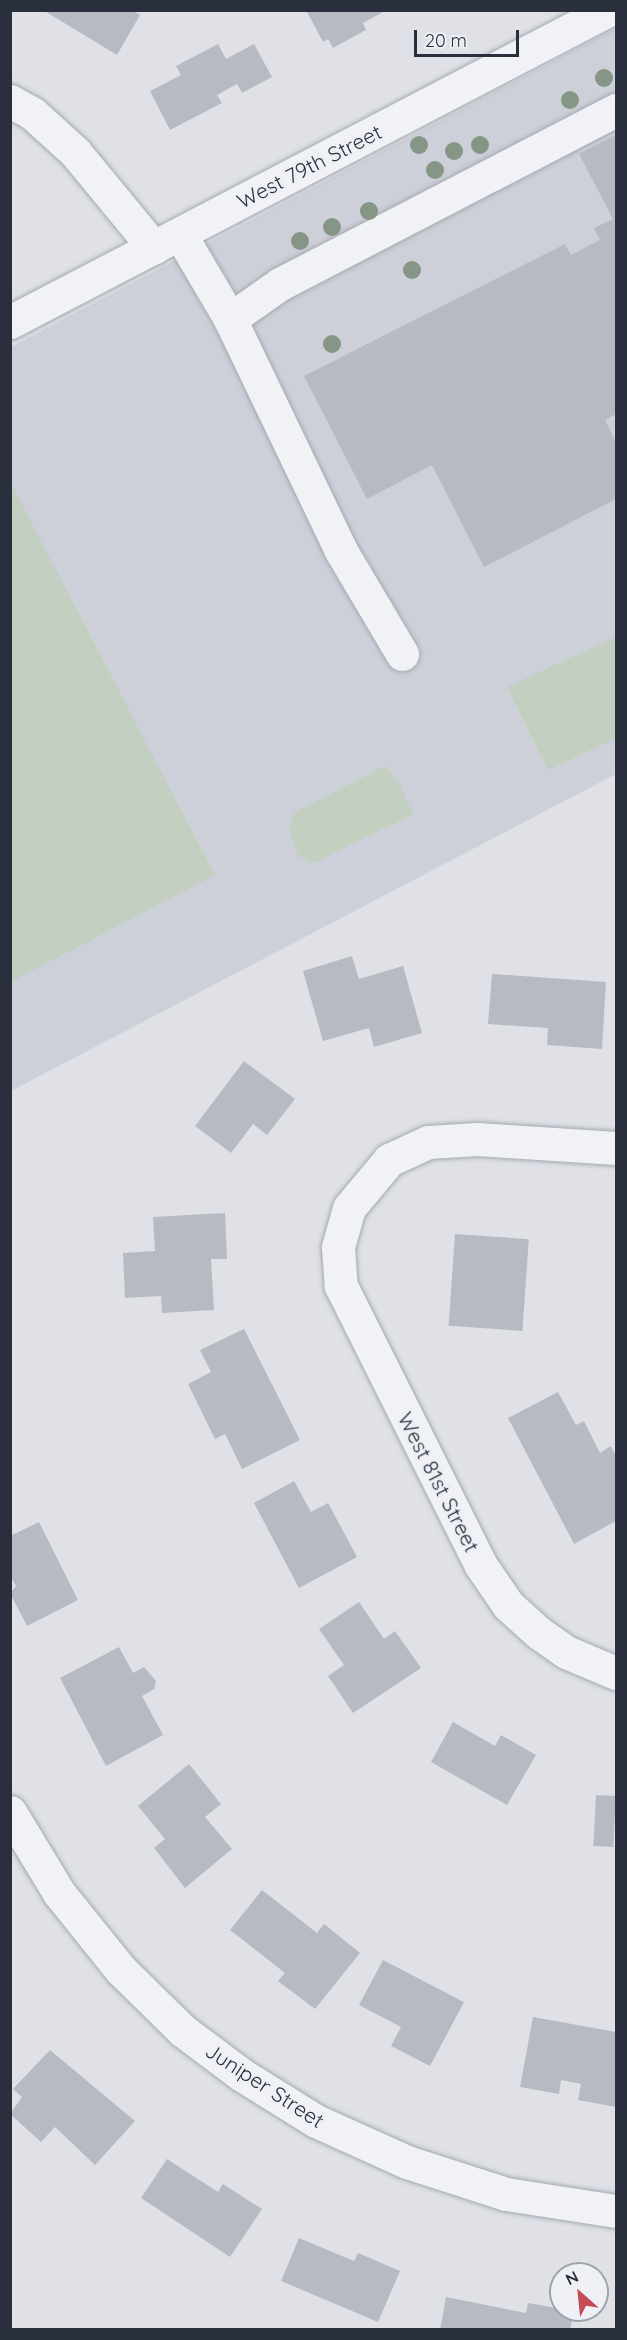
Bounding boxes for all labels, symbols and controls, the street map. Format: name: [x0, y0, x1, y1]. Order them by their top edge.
scale bar: [417, 18, 522, 56]
text: 20 m: [425, 29, 467, 52]
street label: West 79th Street: [232, 119, 386, 213]
street label: West 81st Street: [393, 1408, 485, 1556]
street label: Juniper Street: [201, 2037, 329, 2133]
north arrow: [549, 2262, 609, 2322]
text: N: [562, 2266, 582, 2289]

